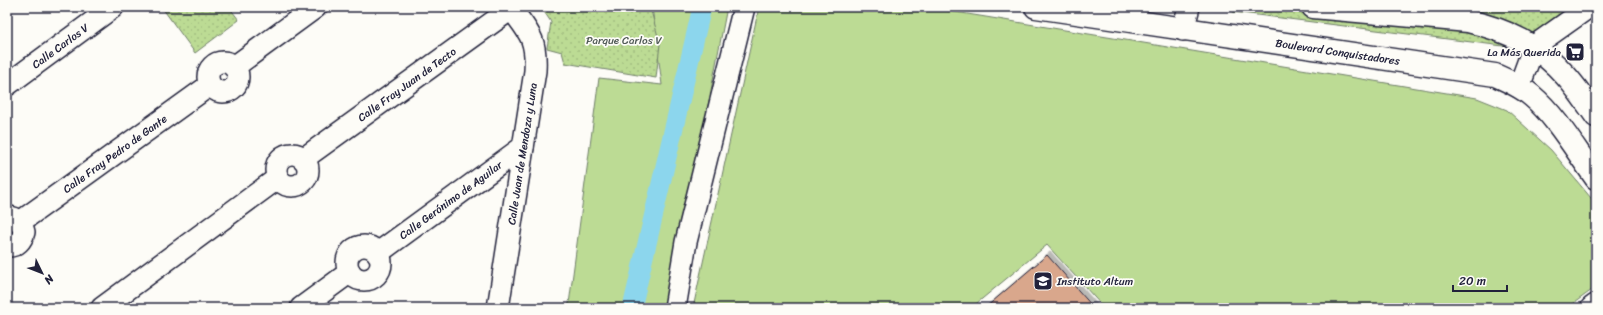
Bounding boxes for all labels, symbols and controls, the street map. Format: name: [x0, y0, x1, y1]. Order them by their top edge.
street label: Calle Carlos V: [28, 18, 94, 74]
park label: Parque Carlos V: [586, 31, 663, 50]
street label: Boulevard Conquistadores: [1274, 34, 1402, 71]
supermarket icon: La Más Querida: [1564, 41, 1586, 63]
street label: Calle Fray Juan de Tecto: [354, 42, 461, 127]
place label: La Más Querida: [1487, 43, 1561, 62]
street label: Calle Juan de Mendoza y Luna: [502, 81, 543, 226]
street label: Calle Fray Pedro de Gante: [59, 110, 172, 198]
street label: Calle Gerónimo de Aguilar: [395, 156, 507, 245]
north arrow: [22, 253, 62, 293]
scale bar: [1453, 267, 1507, 293]
text: N: [39, 269, 59, 289]
school or university icon: Instituto Altum: [1032, 270, 1054, 292]
text: 20 m: [1459, 270, 1486, 292]
place label: Instituto Altum: [1056, 272, 1134, 291]

